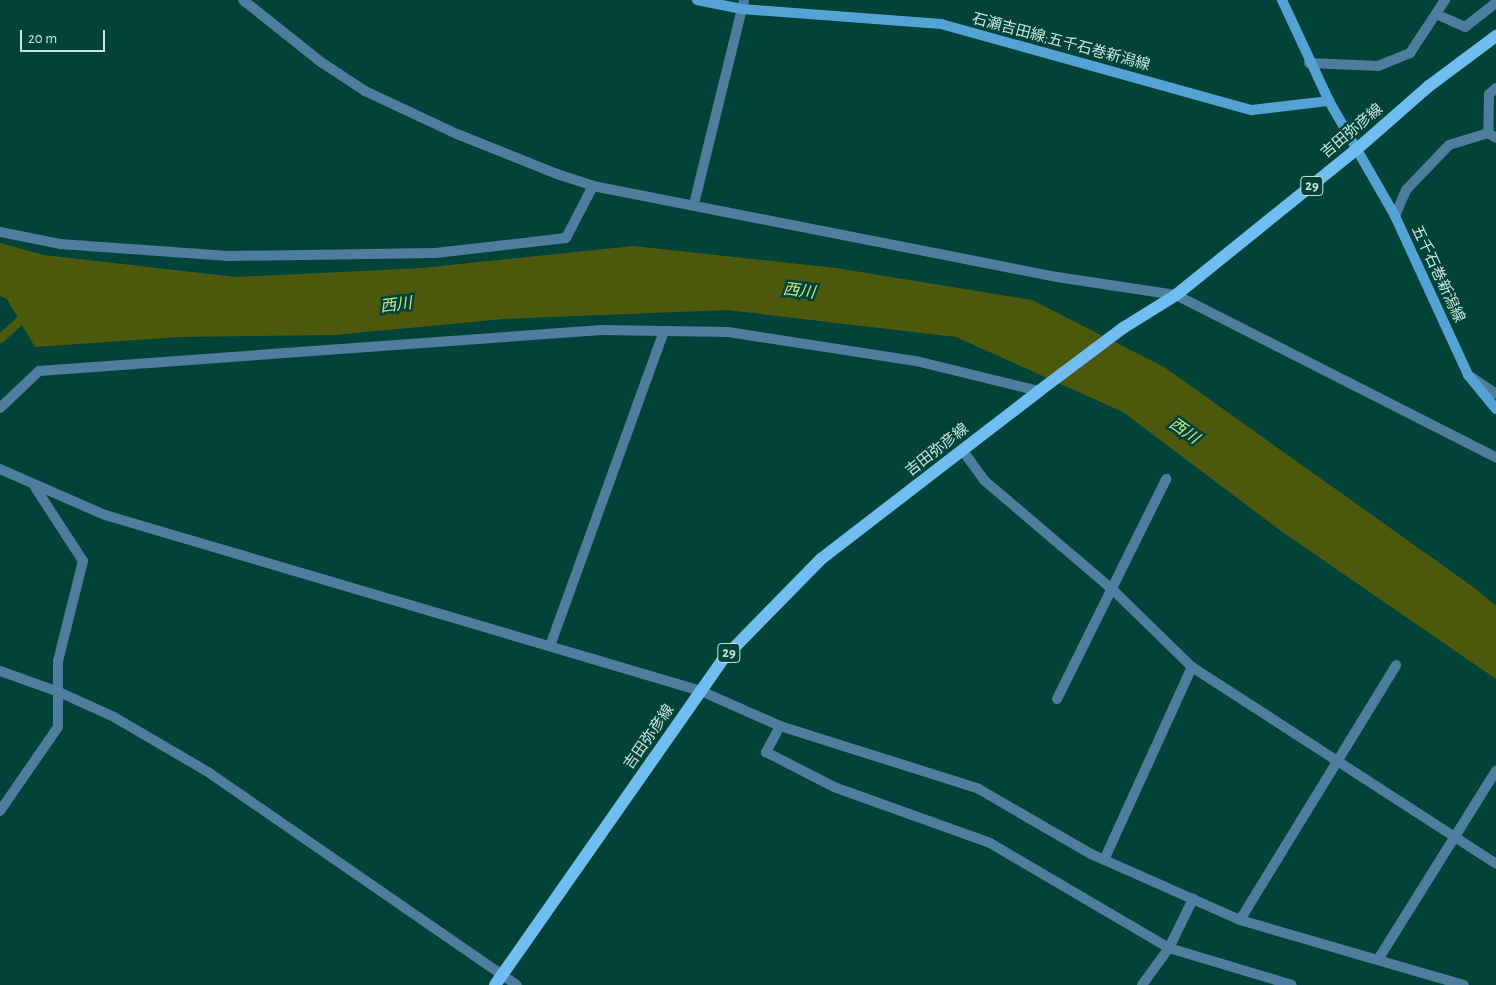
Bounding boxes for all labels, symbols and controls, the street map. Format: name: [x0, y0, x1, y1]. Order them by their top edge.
street label: 石瀬吉田線;五千石巻新潟線: [970, 10, 1152, 74]
scale bar: [22, 20, 108, 52]
text: 20 m: [28, 31, 57, 46]
street label: 吉田弥彦線: [1317, 100, 1387, 162]
road number: 29: [1300, 175, 1324, 198]
street label: 五千石巻新潟線: [1408, 223, 1468, 325]
water label: 西川: [782, 280, 816, 302]
water label: 西川: [379, 294, 413, 316]
water label: 西川: [1165, 414, 1203, 448]
street label: 吉田弥彦線: [902, 420, 972, 480]
road number: 29: [716, 641, 742, 664]
street label: 吉田弥彦線: [620, 701, 678, 773]

